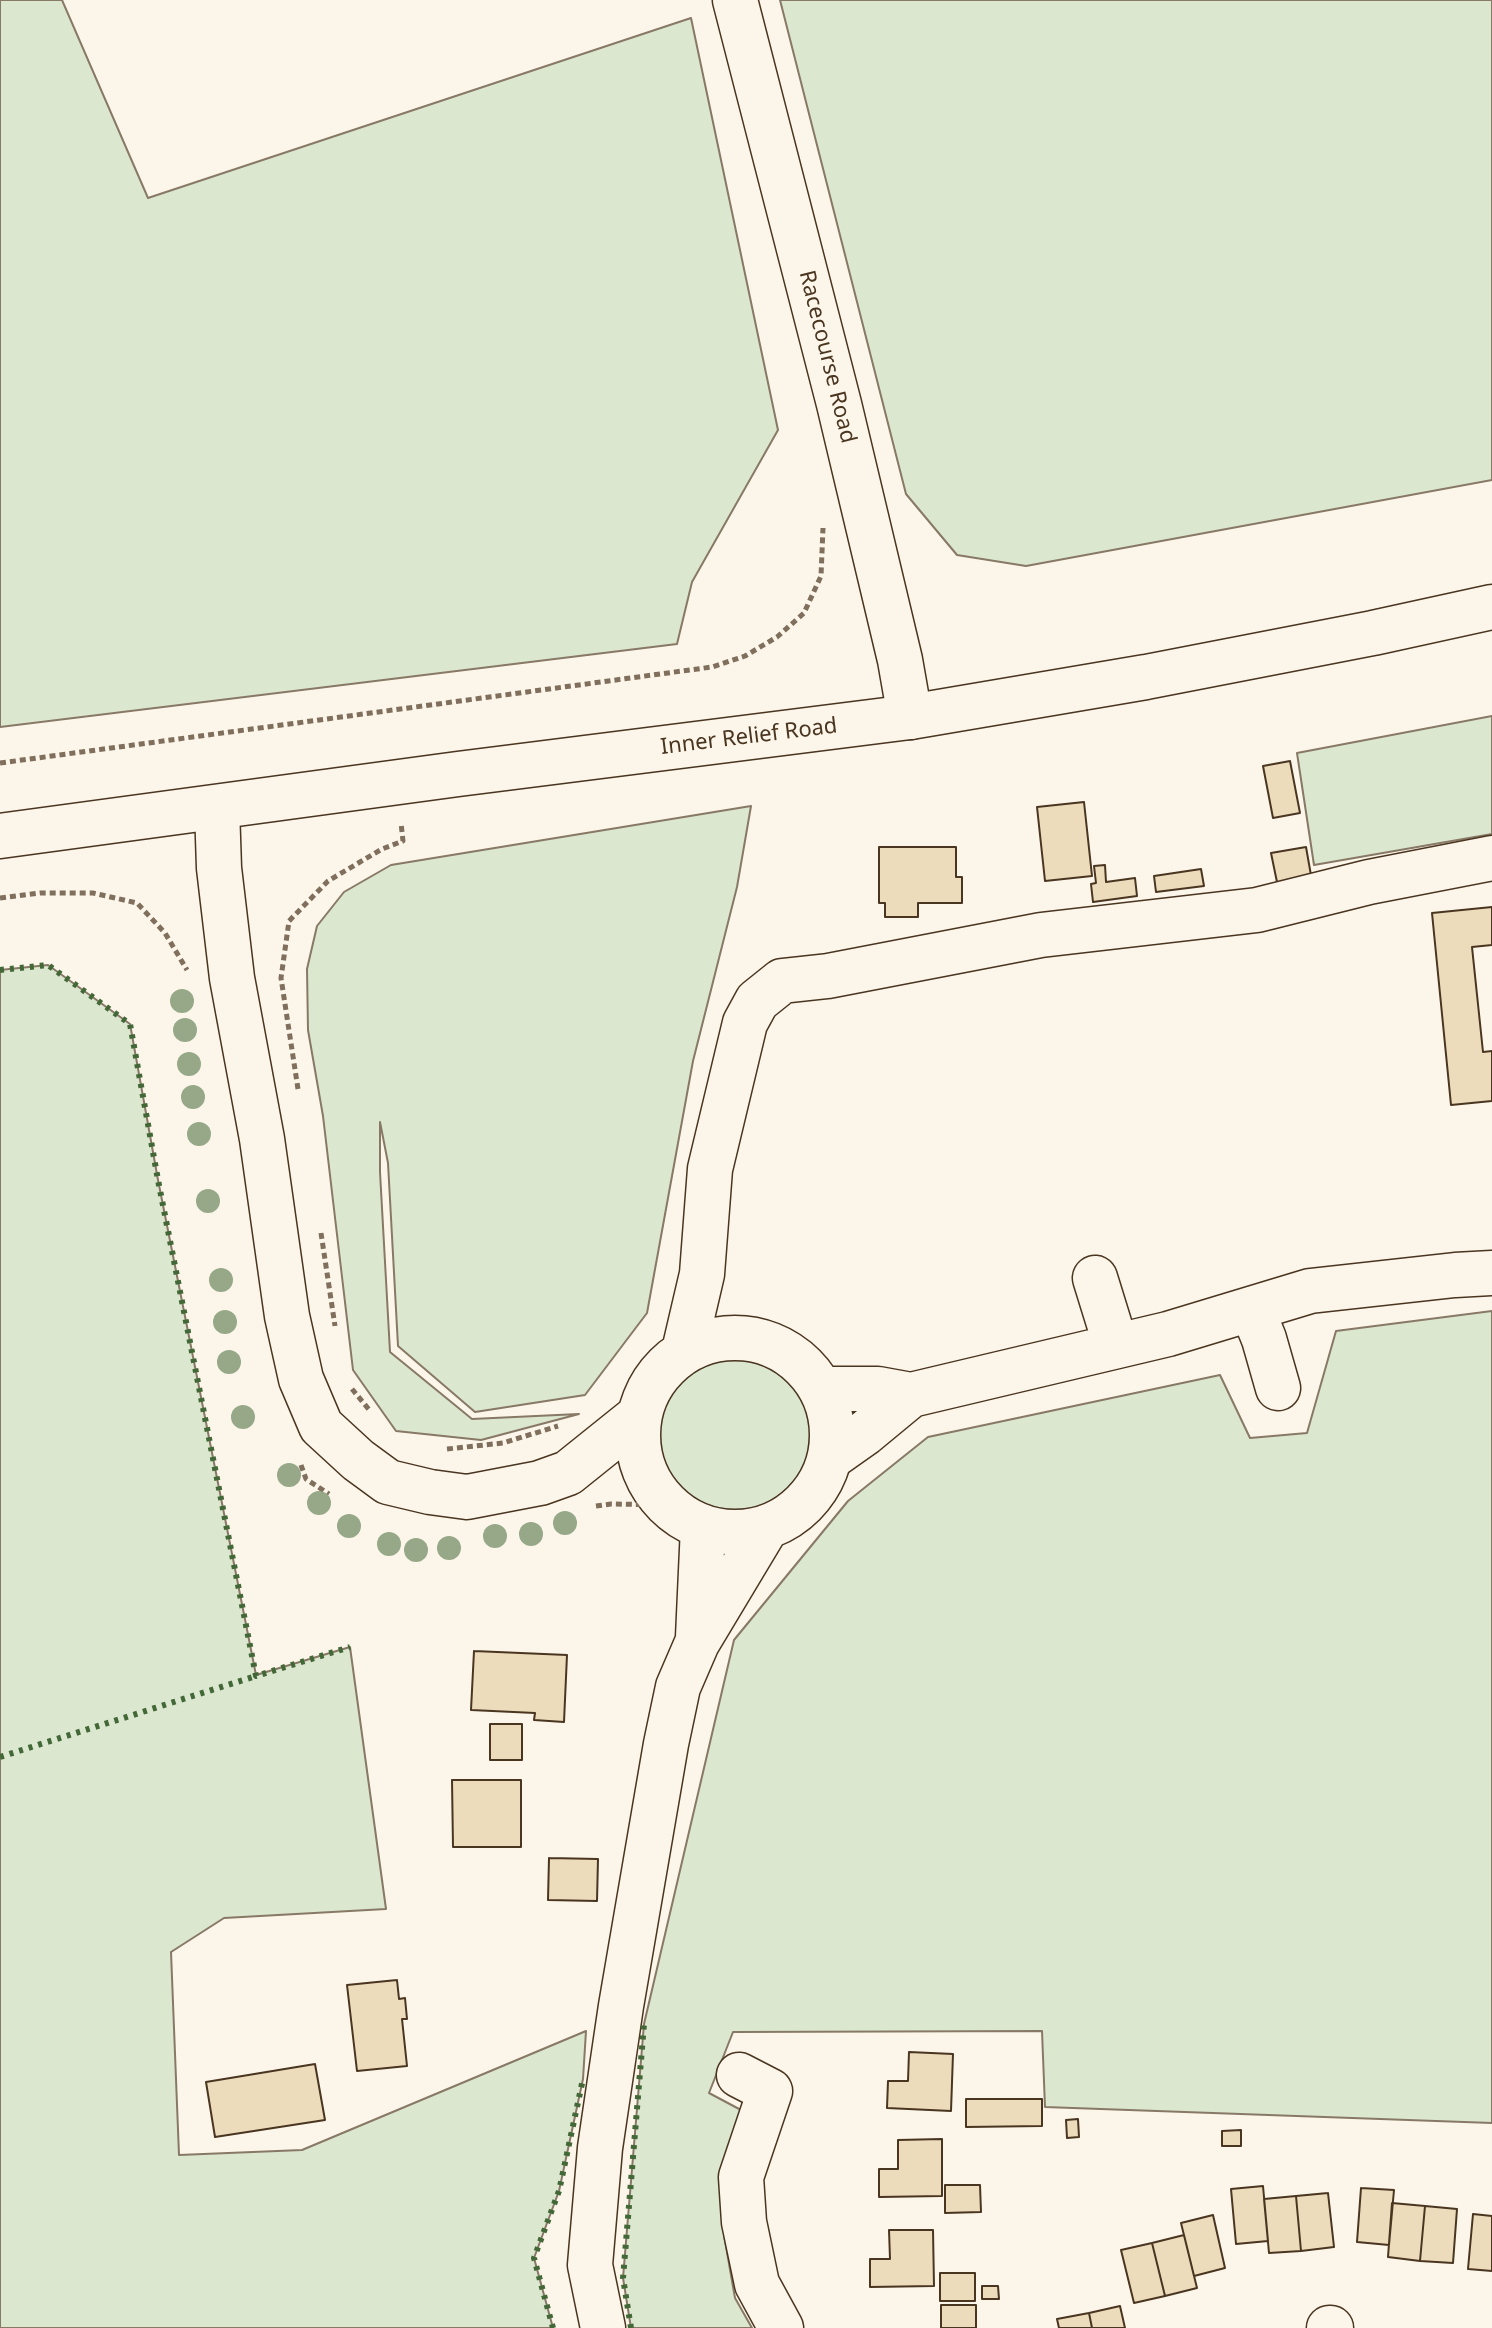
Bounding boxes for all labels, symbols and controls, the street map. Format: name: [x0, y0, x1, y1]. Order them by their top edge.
street label: Racecourse Road: [793, 268, 861, 446]
street label: Inner Relief Road: [659, 713, 839, 761]

